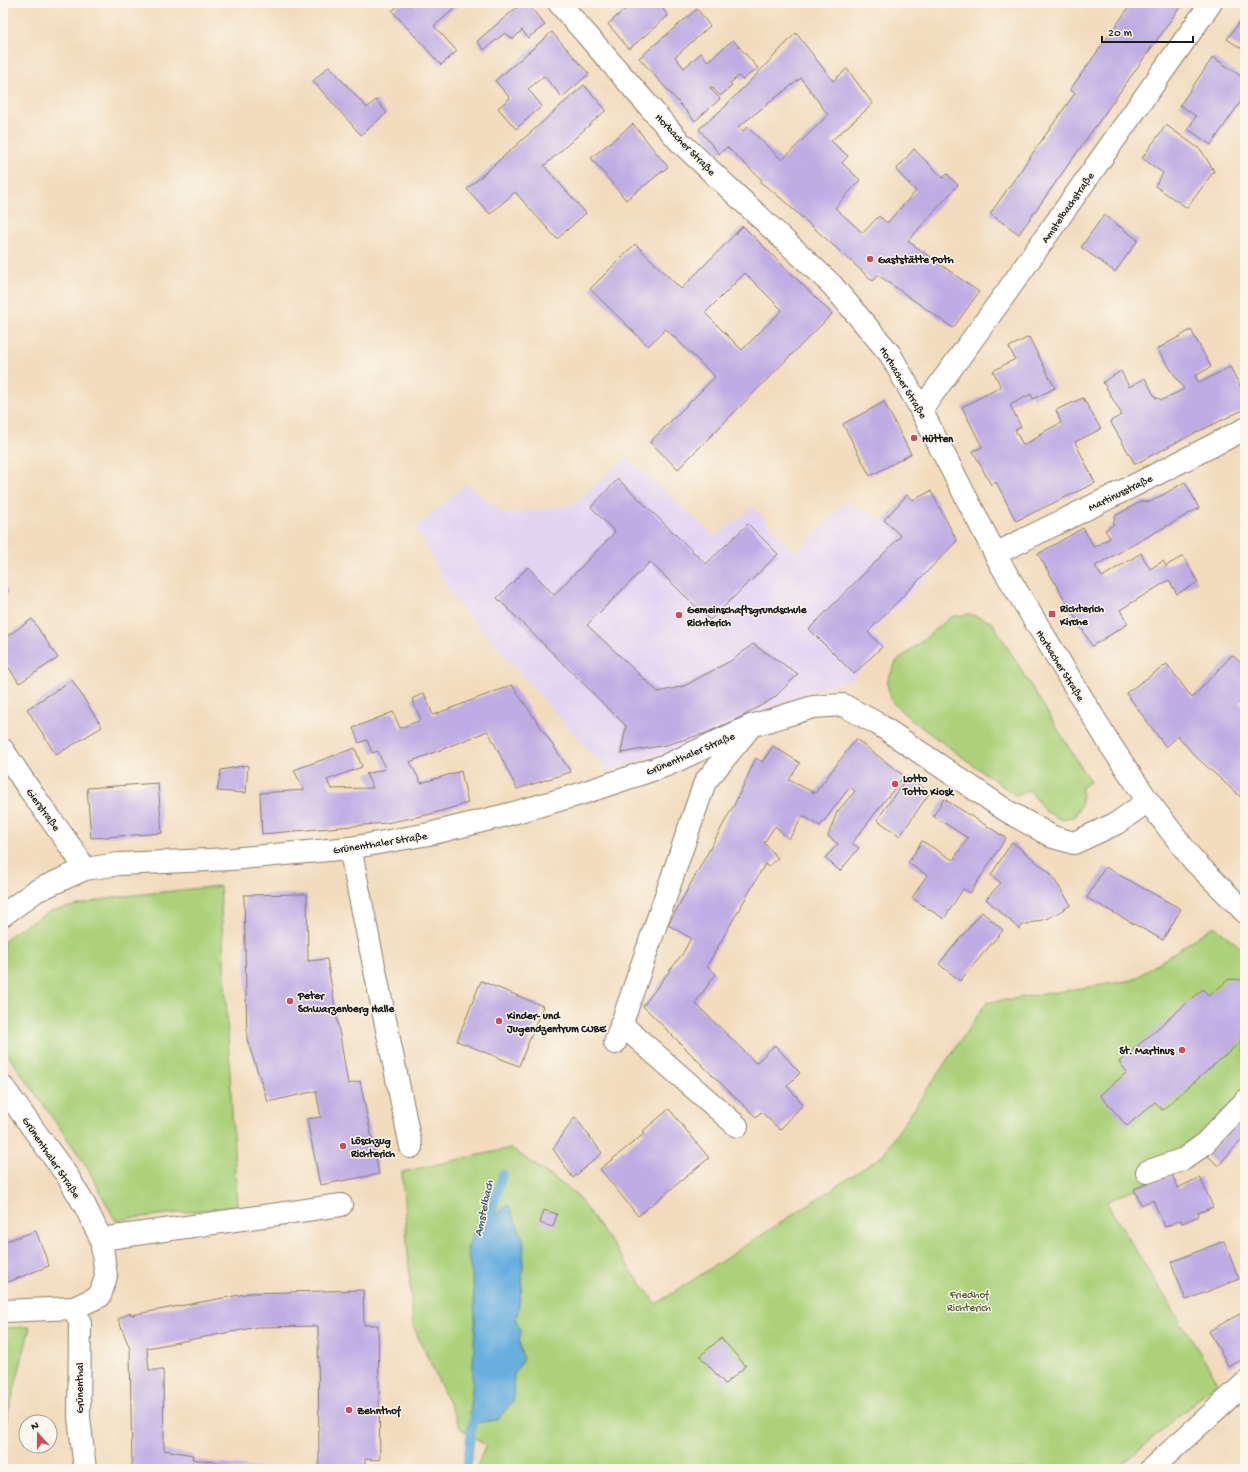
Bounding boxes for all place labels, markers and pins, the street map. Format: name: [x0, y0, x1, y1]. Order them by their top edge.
marker: Gaststätte Poth: [865, 254, 875, 264]
place label: Gaststätte Poth: [878, 254, 954, 267]
marker: Hütten: [909, 433, 919, 443]
place label: Hütten: [922, 433, 954, 446]
place label: Richterich Kirche: [1059, 603, 1104, 629]
place label: Gemeinschaftsgrundschule Richterich: [686, 604, 808, 630]
marker: Richterich Kirche: [1047, 609, 1057, 619]
marker: Gemeinschaftsgrundschule Richterich: [674, 610, 684, 620]
place label: Lotto Totto Kiosk: [902, 773, 955, 799]
marker: Lotto Totto Kiosk: [890, 779, 900, 789]
place label: Peter Schwarzenberg Halle: [297, 990, 395, 1017]
marker: Peter Schwarzenberg Halle: [285, 996, 295, 1006]
place label: Kinder- und Jugendzentrum CUBE: [506, 1011, 607, 1037]
marker: Kinder- und Jugendzentrum CUBE: [494, 1016, 504, 1026]
place label: St. Martinus: [1119, 1045, 1175, 1058]
marker: St. Martinus: [1177, 1045, 1187, 1055]
place label: Löschzug Richterich: [350, 1136, 395, 1161]
marker: Löschzug Richterich: [338, 1141, 348, 1151]
marker: Zehnthof: [344, 1405, 354, 1415]
place label: Zehnthof: [357, 1405, 402, 1418]

